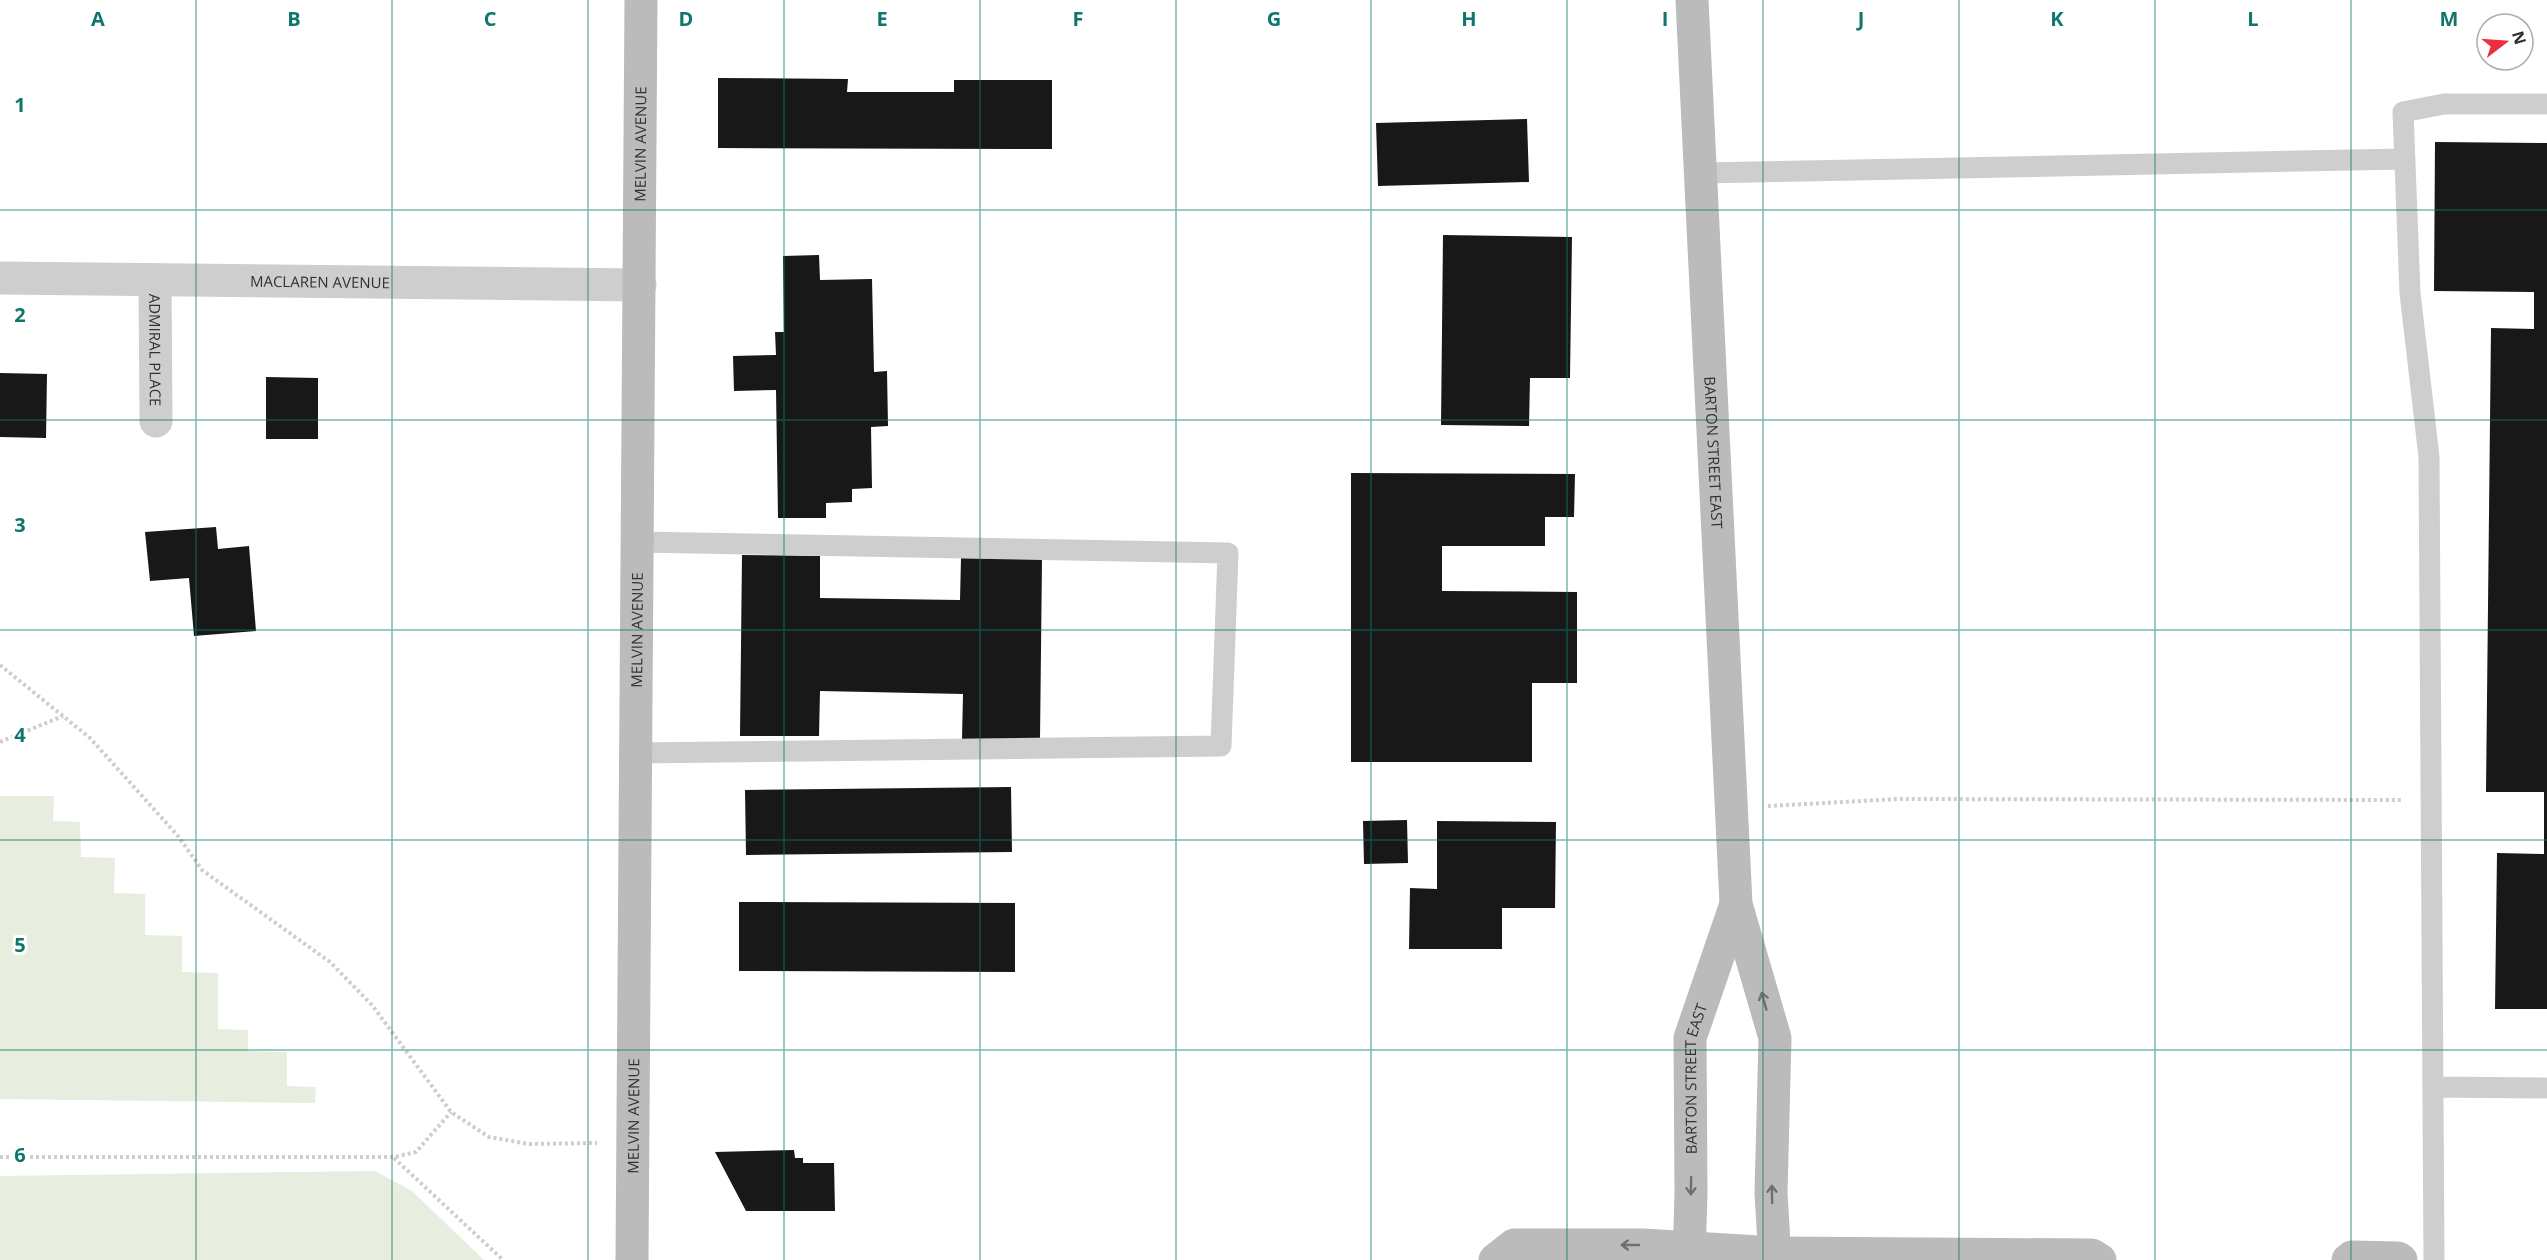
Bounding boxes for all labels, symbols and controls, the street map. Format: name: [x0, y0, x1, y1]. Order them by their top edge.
text: A: [91, 5, 105, 32]
text: B: [287, 5, 301, 32]
text: C: [484, 5, 497, 32]
text: D: [679, 5, 693, 32]
text: E: [876, 5, 888, 32]
text: F: [1073, 5, 1083, 32]
text: G: [1267, 5, 1281, 32]
text: H: [1461, 5, 1477, 32]
text: I: [1662, 5, 1668, 32]
text: J: [1856, 5, 1864, 32]
text: K: [2050, 5, 2064, 32]
text: L: [2247, 5, 2259, 32]
text: M: [2440, 5, 2458, 32]
north arrow: [2475, 12, 2535, 72]
text: N: [2507, 28, 2532, 47]
street label: MELVIN AVENUE: [630, 86, 650, 202]
text: 1: [14, 91, 26, 118]
street label: MACLAREN AVENUE: [250, 271, 390, 292]
street label: ADMIRAL PLACE: [145, 294, 166, 406]
text: 2: [14, 301, 26, 328]
street label: BARTON STREET EAST: [1700, 376, 1728, 530]
text: 3: [14, 511, 26, 538]
street label: MELVIN AVENUE: [626, 572, 647, 688]
text: 4: [14, 721, 26, 748]
text: 5: [14, 931, 26, 958]
one-way arrow: [1758, 992, 1769, 1011]
street label: BARTON STREET EAST: [1680, 1000, 1711, 1154]
street label: MELVIN AVENUE: [623, 1058, 643, 1174]
text: 6: [14, 1141, 26, 1168]
one-way arrow: [1685, 1176, 1697, 1196]
one-way arrow: [1766, 1185, 1778, 1205]
one-way arrow: [1621, 1239, 1641, 1251]

